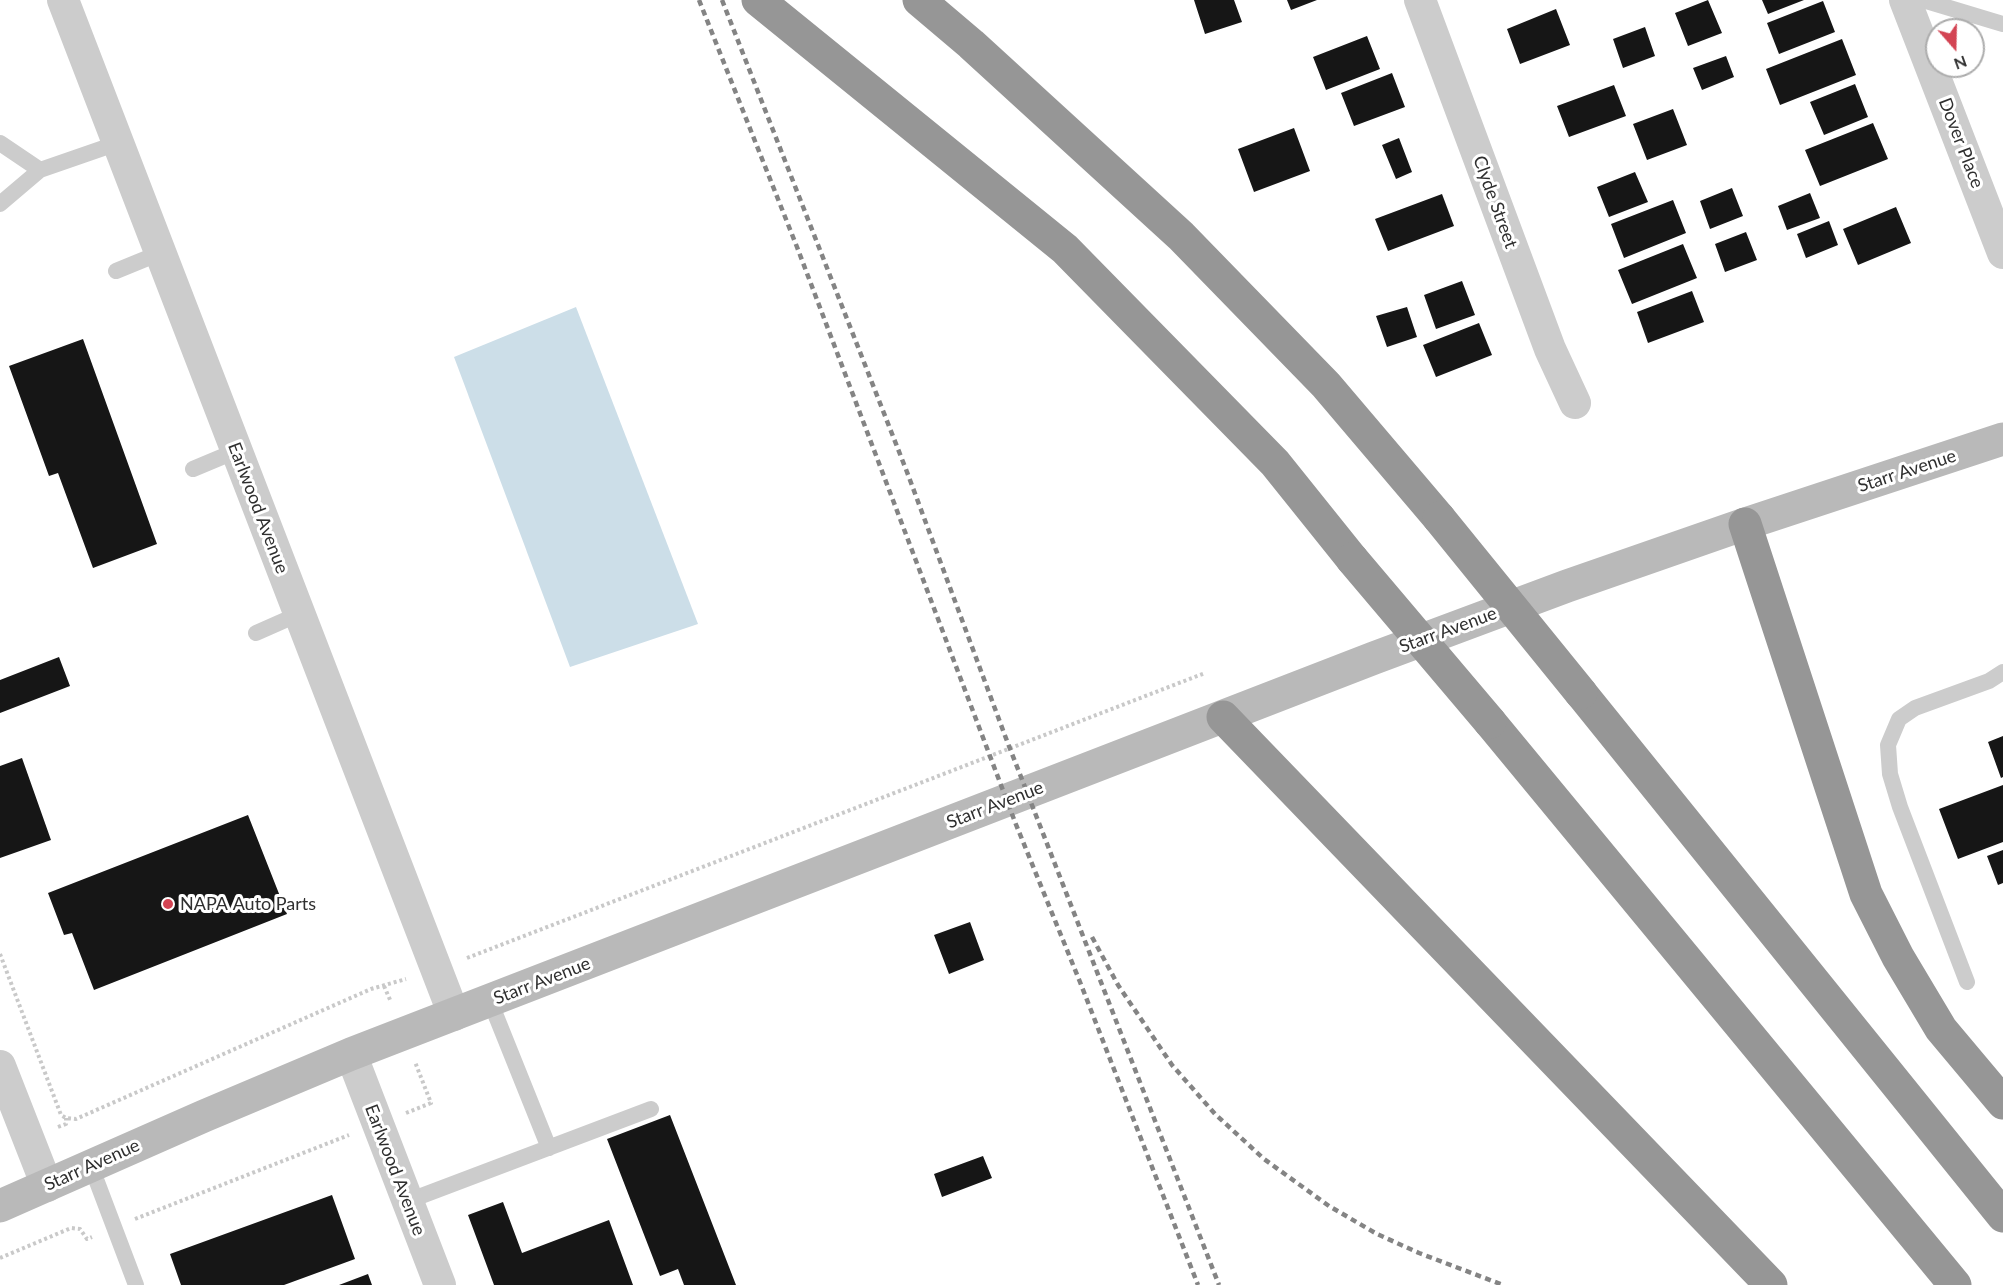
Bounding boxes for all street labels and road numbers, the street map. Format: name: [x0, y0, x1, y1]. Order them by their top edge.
street label: Dover Place: [1934, 95, 1988, 191]
street label: Clyde Street: [1468, 153, 1522, 251]
street label: Earlwood Avenue: [223, 439, 293, 577]
street label: Starr Avenue: [1855, 445, 1959, 497]
street label: Starr Avenue: [1396, 602, 1500, 658]
street label: Starr Avenue: [943, 777, 1047, 833]
street label: Starr Avenue: [490, 953, 594, 1009]
street label: Earlwood Avenue: [360, 1101, 430, 1239]
street label: Starr Avenue: [41, 1134, 143, 1196]

